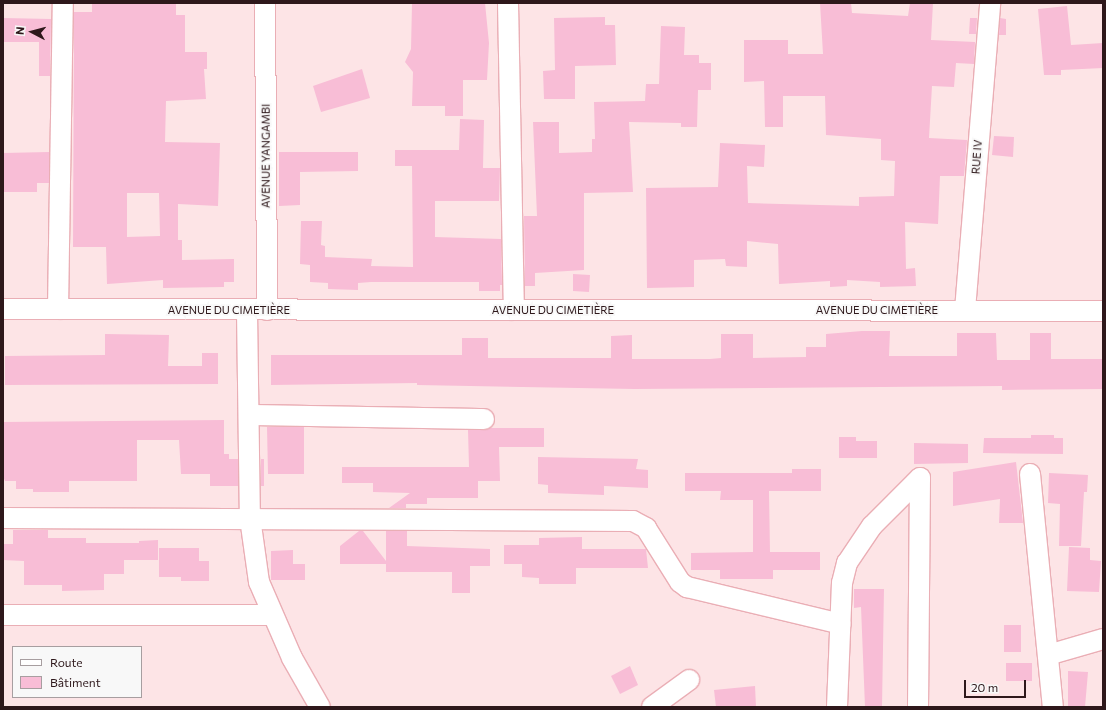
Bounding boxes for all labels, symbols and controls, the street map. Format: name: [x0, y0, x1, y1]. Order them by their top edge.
north arrow: [12, 12, 52, 52]
text: N: [13, 26, 26, 35]
street label: AVENUE YANGAMBI: [259, 104, 273, 208]
street label: RUE IV: [969, 139, 985, 175]
street label: AVENUE DU CIMETIÈRE: [168, 303, 290, 317]
street label: AVENUE DU CIMETIÈRE: [492, 303, 614, 317]
street label: AVENUE DU CIMETIÈRE: [816, 303, 938, 317]
legend: [12, 646, 142, 698]
text: Route: [50, 655, 83, 669]
scale bar: [966, 672, 1028, 698]
text: Bâtiment: [50, 675, 101, 689]
text: 20 m: [971, 680, 998, 694]

